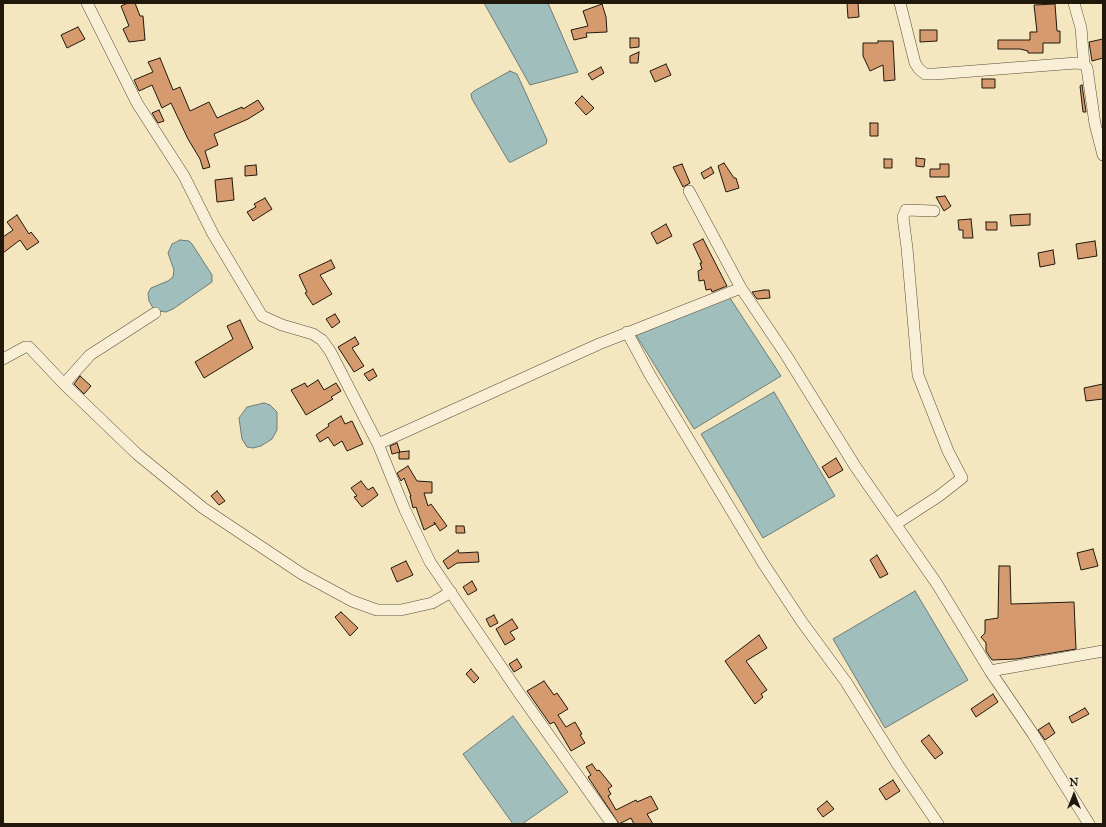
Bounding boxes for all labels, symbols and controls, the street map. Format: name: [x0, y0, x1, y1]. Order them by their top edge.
north arrow: [1054, 775, 1094, 815]
text: N: [1069, 776, 1079, 789]

